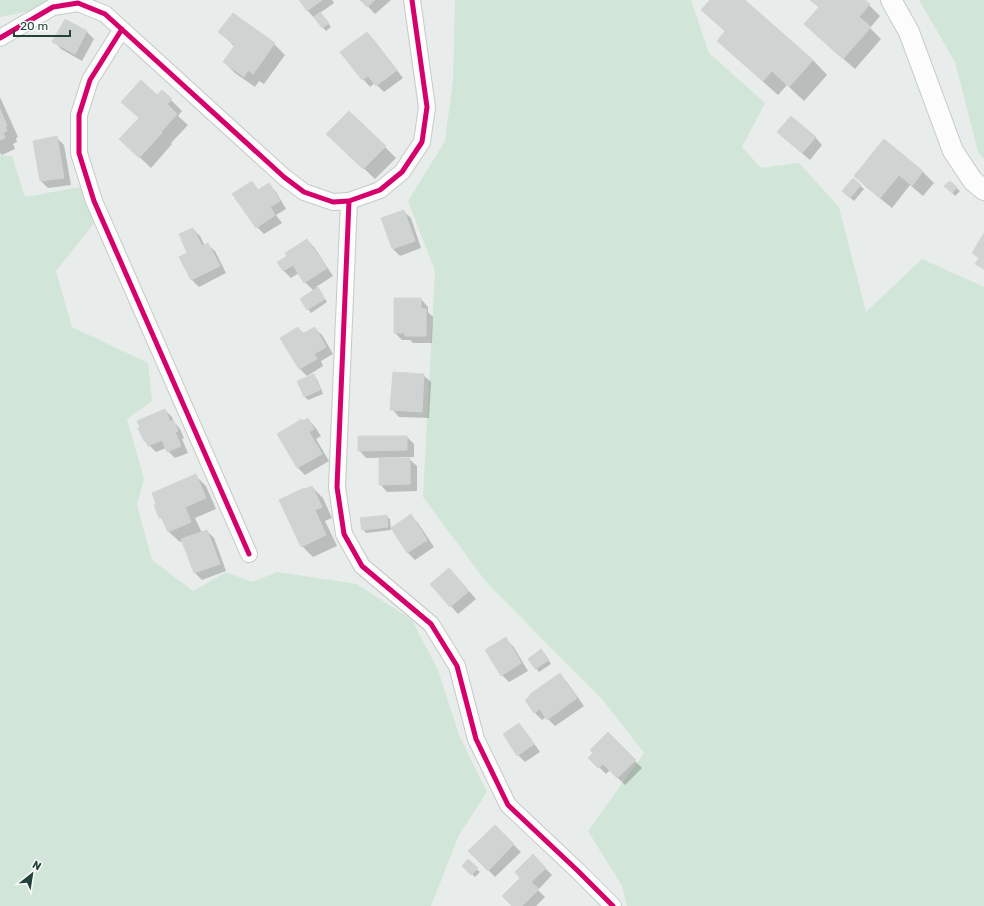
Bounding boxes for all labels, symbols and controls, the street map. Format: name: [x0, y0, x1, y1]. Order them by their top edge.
scale bar: [14, 12, 70, 38]
text: 20 m: [20, 19, 48, 33]
north arrow: [12, 854, 52, 894]
text: N: [30, 858, 43, 873]

